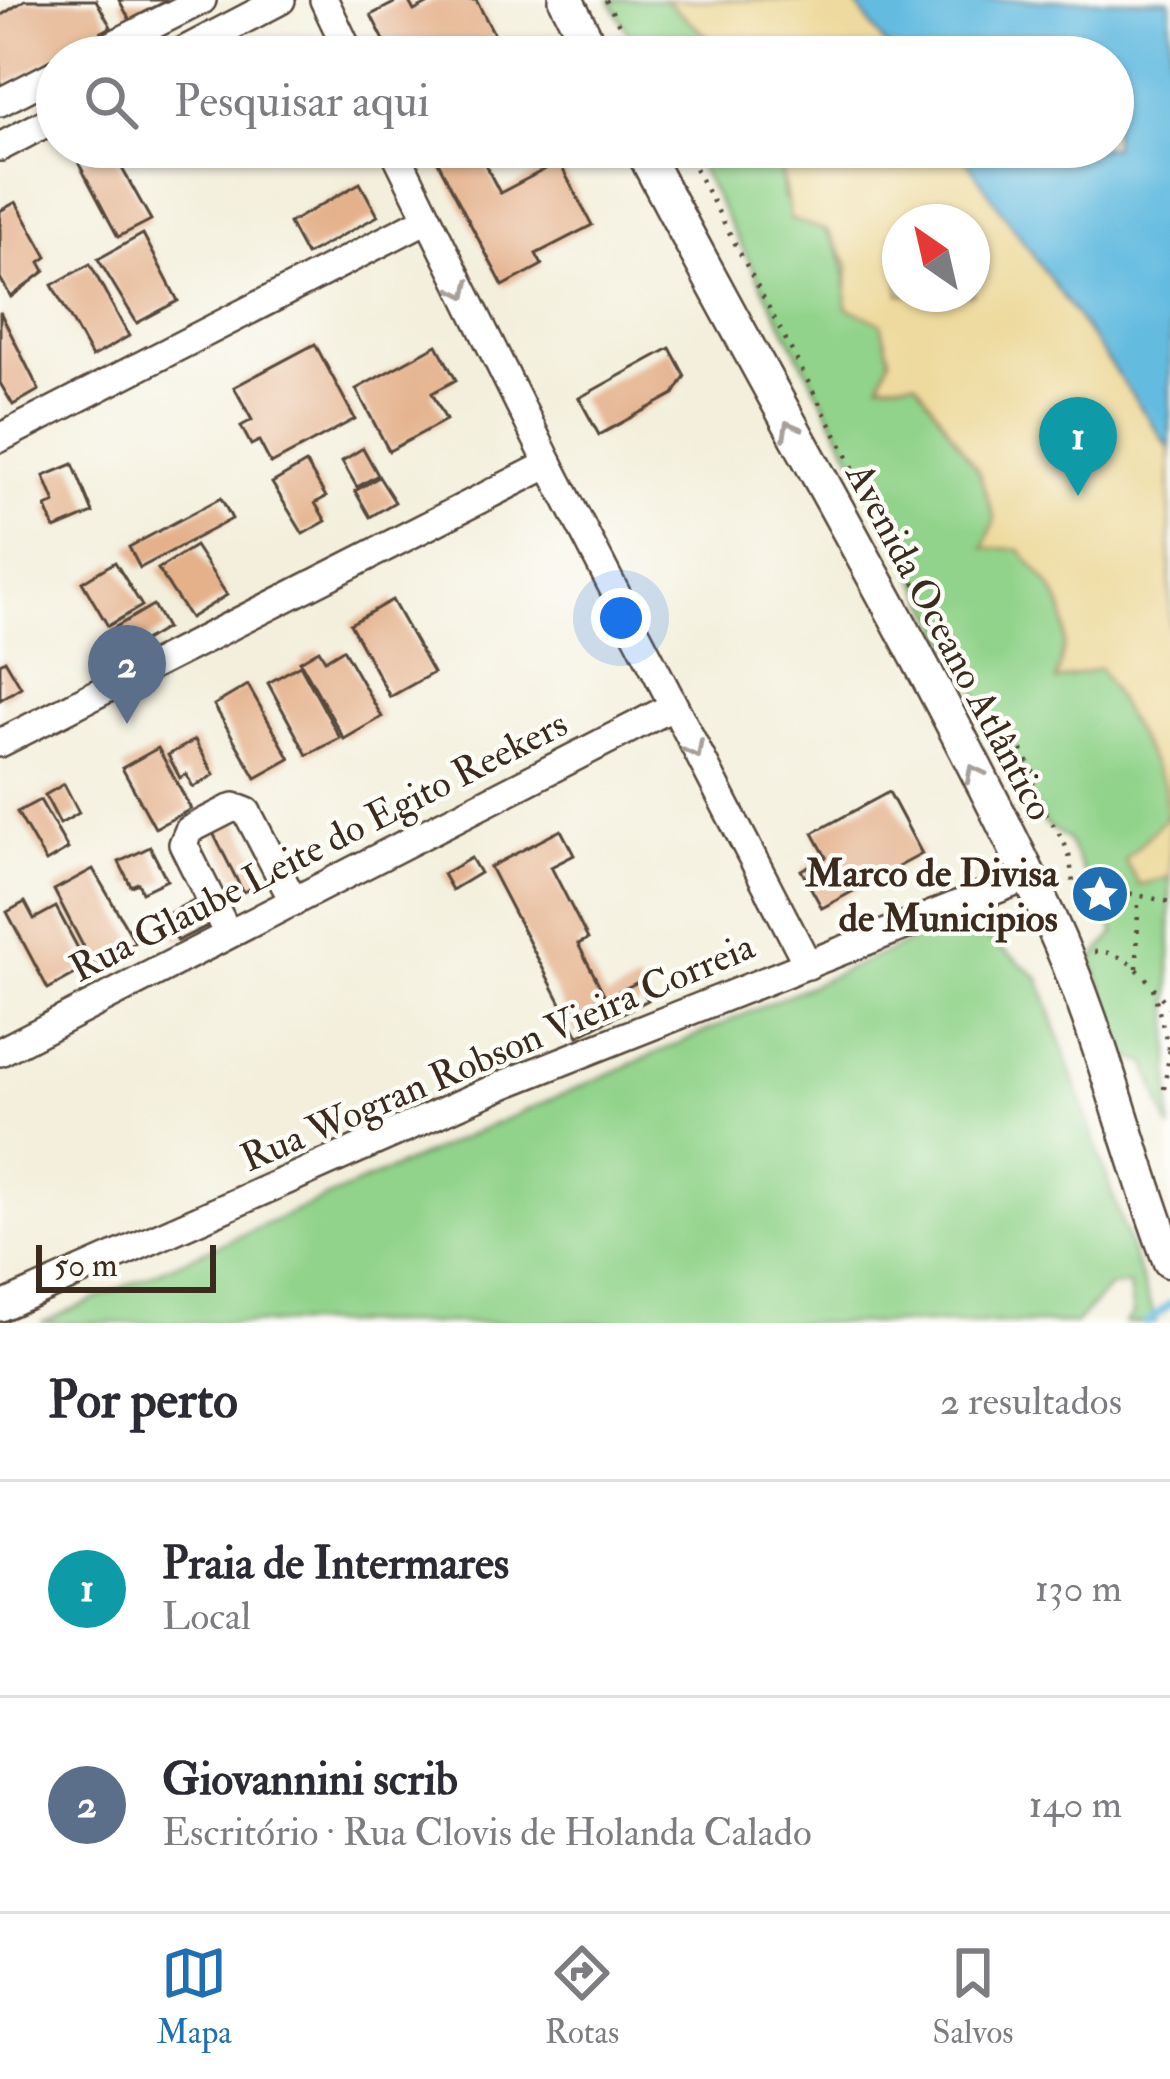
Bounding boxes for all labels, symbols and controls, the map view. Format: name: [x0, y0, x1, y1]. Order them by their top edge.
search box: [36, 36, 1134, 168]
icon: search: [78, 69, 144, 135]
text: Pesquisar aqui: [174, 74, 430, 130]
north arrow: [882, 204, 990, 312]
one-way arrow: [448, 278, 472, 299]
pin: 1: [1039, 397, 1117, 496]
one-way arrow: [781, 421, 804, 442]
street label: Avenida Oceano Atlântico: [834, 454, 1065, 829]
your location: [591, 588, 651, 648]
pin: 2: [88, 625, 166, 724]
street label: Rua Glaube Leite do Egito Reekers: [62, 699, 576, 993]
one-way arrow: [681, 738, 704, 760]
one-way arrow: [965, 764, 989, 785]
place label: Marco de Divisa de Municipios: [804, 849, 1059, 943]
place icon: Marco de Divisa de Municipios: [1069, 863, 1131, 925]
street label: Rua Wogran Robson Vieira Correia: [233, 921, 763, 1183]
scale bar: [36, 1239, 216, 1292]
text: 50 m: [54, 1245, 118, 1286]
text: Por perto: [48, 1369, 238, 1433]
text: 2 resultados: [940, 1377, 1122, 1426]
text: Praia de Intermares: [162, 1536, 509, 1592]
text: 1: [80, 1564, 94, 1613]
text: 130 m: [1035, 1564, 1122, 1613]
text: Local: [162, 1592, 251, 1641]
text: Giovannini scrib: [162, 1752, 458, 1808]
text: 2: [77, 1780, 97, 1829]
text: 140 m: [1029, 1780, 1122, 1829]
text: Escritório · Rua Clovis de Holanda Calado: [162, 1808, 812, 1857]
tab: Mapa: [156, 1940, 232, 2053]
tab: Rotas: [545, 1940, 619, 2053]
tab: Salvos: [932, 1940, 1014, 2053]

